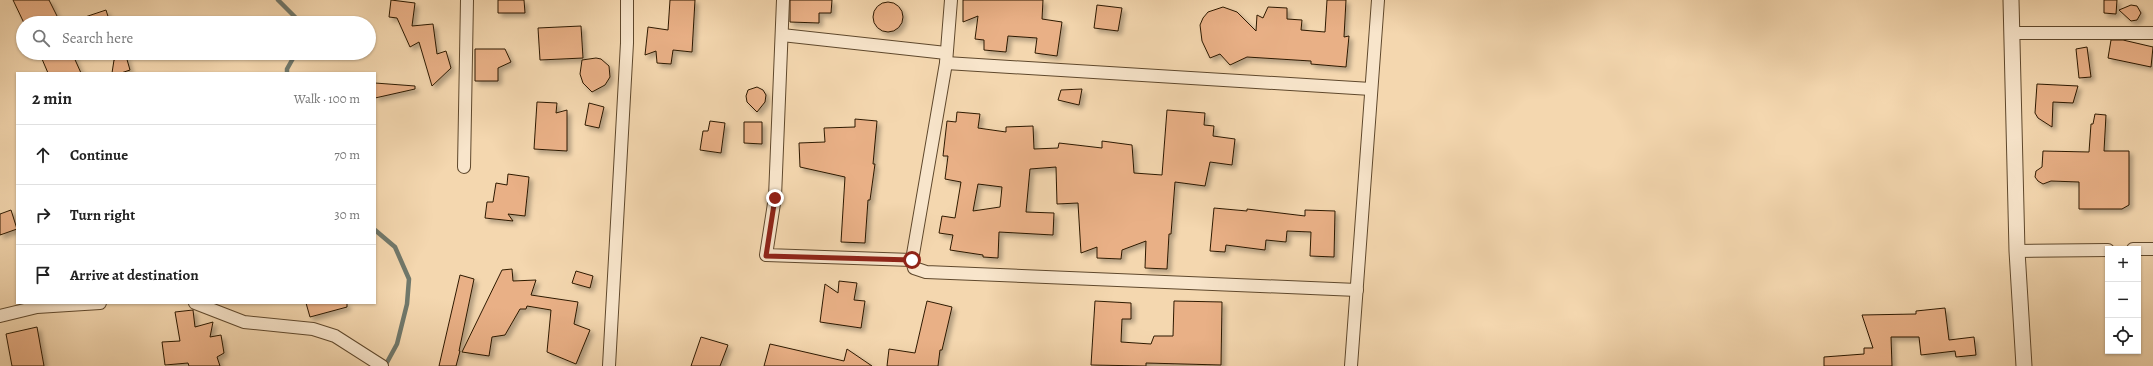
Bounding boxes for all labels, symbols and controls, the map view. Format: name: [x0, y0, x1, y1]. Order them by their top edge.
search box: [16, 16, 376, 60]
icon: search: [30, 27, 52, 49]
text: Search here: [62, 28, 133, 48]
text: 2 min: [32, 87, 72, 110]
text: Walk · 100 m: [294, 90, 360, 107]
icon: ahead: [32, 144, 54, 166]
text: Continue: [70, 145, 128, 165]
text: 70 m: [334, 146, 360, 163]
route end: [766, 189, 784, 207]
icon: right: [32, 204, 54, 226]
text: Turn right: [70, 205, 135, 225]
text: 30 m: [334, 206, 360, 223]
map controls: [2105, 246, 2141, 354]
button: +: [2105, 246, 2141, 282]
route start: [903, 251, 921, 269]
icon: arrive: [32, 264, 54, 286]
text: Arrive at destination: [70, 265, 199, 285]
button: −: [2105, 282, 2141, 318]
button: locate: [2105, 318, 2141, 354]

